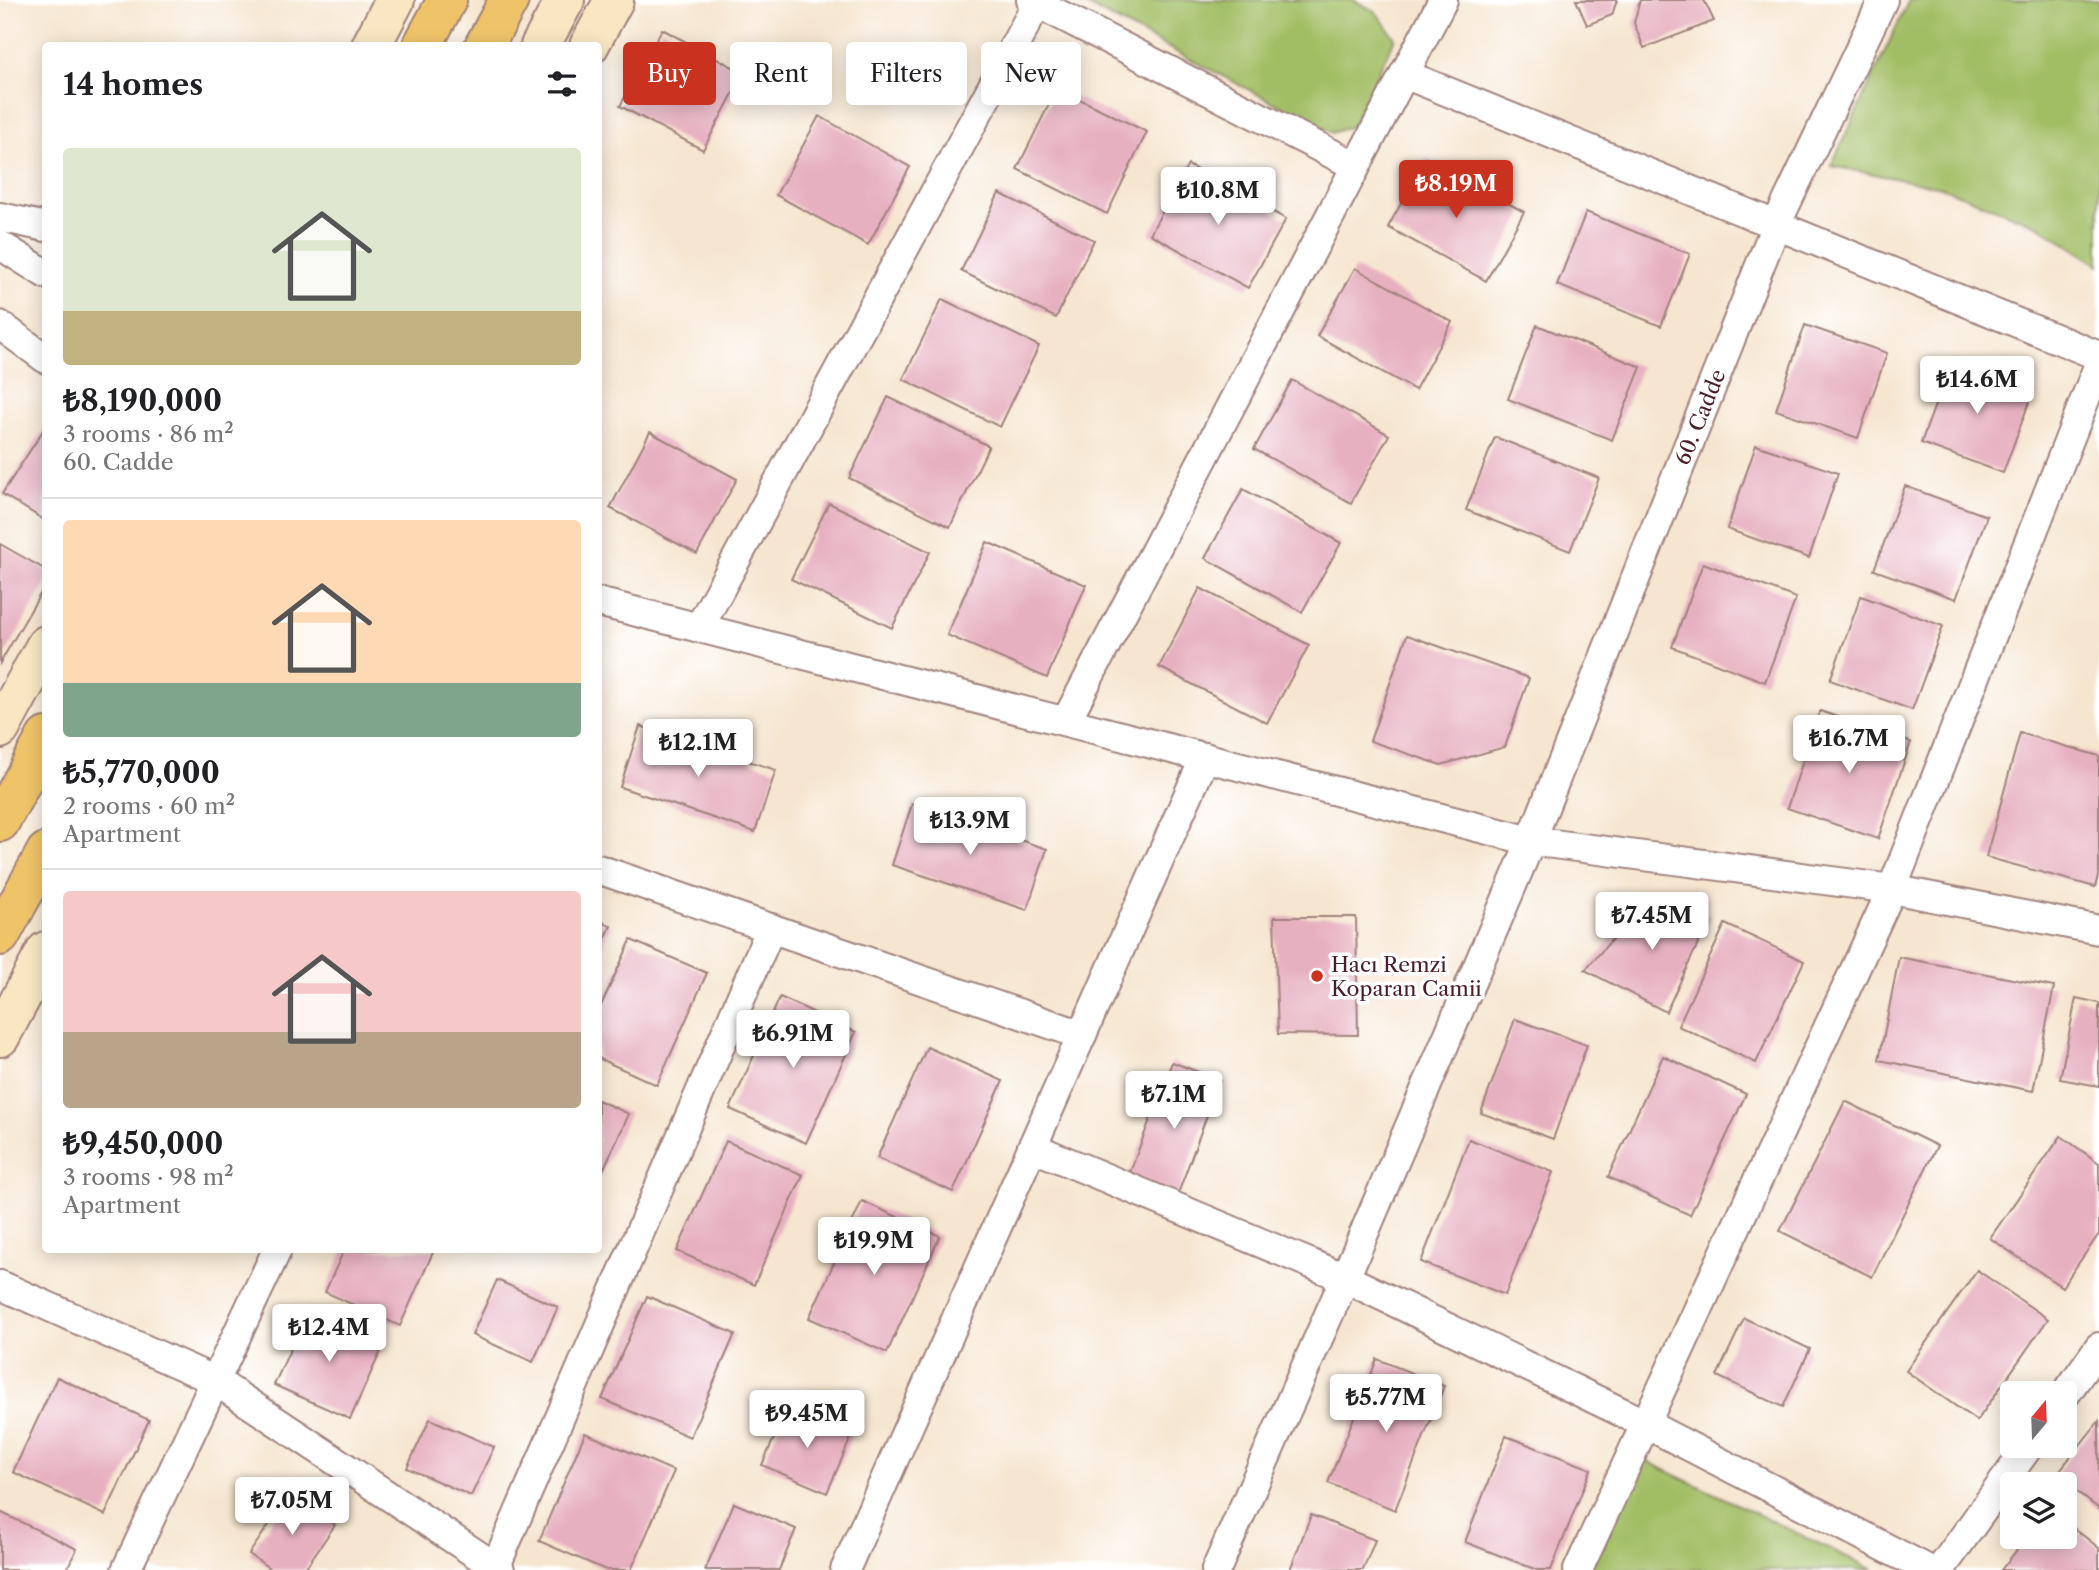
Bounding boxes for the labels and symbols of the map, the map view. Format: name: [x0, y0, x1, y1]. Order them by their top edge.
pin: ₺8.19M: [1399, 160, 1513, 220]
pin: ₺10.8M: [1161, 168, 1275, 227]
pin: ₺14.6M: [1920, 356, 2034, 416]
street label: 60. Cadde: [1670, 366, 1730, 468]
pin: ₺16.7M: [1792, 716, 1906, 775]
pin: ₺12.1M: [641, 720, 755, 779]
pin: ₺13.9M: [913, 798, 1027, 857]
pin: ₺7.45M: [1595, 892, 1709, 952]
place label: Hacı Remzi Koparan Camii: [1331, 952, 1482, 1001]
marker: Hacı Remzi Koparan Camii: [1309, 968, 1325, 984]
pin: ₺6.91M: [736, 1010, 850, 1070]
pin: ₺7.1M: [1125, 1072, 1223, 1131]
pin: ₺19.9M: [817, 1218, 931, 1277]
pin: ₺12.4M: [272, 1304, 386, 1364]
pin: ₺5.77M: [1329, 1374, 1443, 1434]
north arrow: [2000, 1381, 2077, 1458]
pin: ₺9.45M: [750, 1390, 864, 1450]
pin: ₺7.05M: [235, 1478, 349, 1537]

